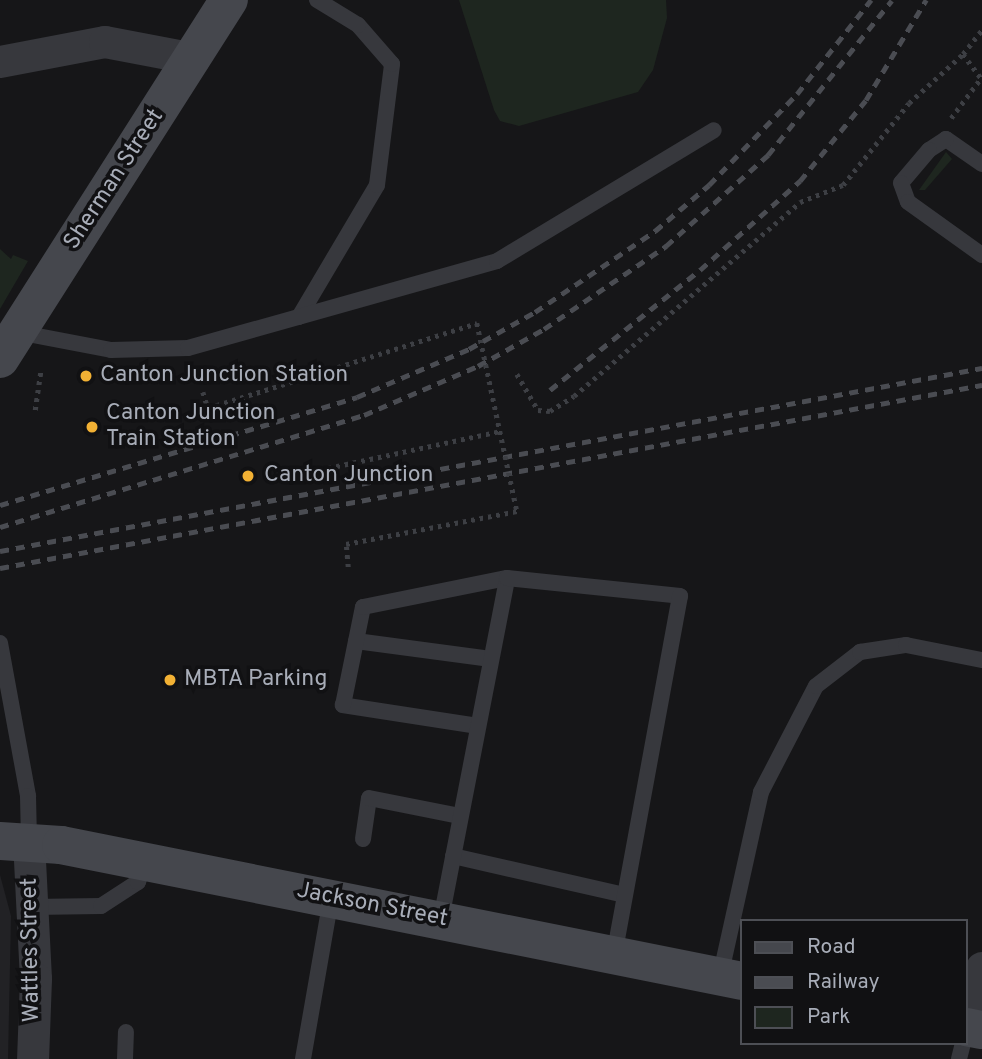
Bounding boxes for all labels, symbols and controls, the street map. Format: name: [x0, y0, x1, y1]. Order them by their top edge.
street label: Sherman Street: [59, 104, 171, 256]
place label: Canton Junction Station: [100, 362, 348, 390]
marker: Canton Junction Station: [78, 368, 94, 384]
place label: Canton Junction Train Station: [106, 400, 275, 454]
marker: Canton Junction Train Station: [84, 419, 100, 435]
place label: Canton Junction: [264, 462, 433, 490]
marker: Canton Junction: [238, 466, 258, 486]
place label: MBTA Parking: [184, 666, 328, 694]
marker: MBTA Parking: [162, 672, 178, 688]
street label: Wattles Street: [17, 877, 47, 1023]
street label: Jackson Street: [294, 878, 450, 934]
legend: [740, 919, 968, 1045]
text: Road: [807, 934, 856, 961]
text: Railway: [807, 969, 880, 996]
text: Park: [807, 1004, 850, 1031]

